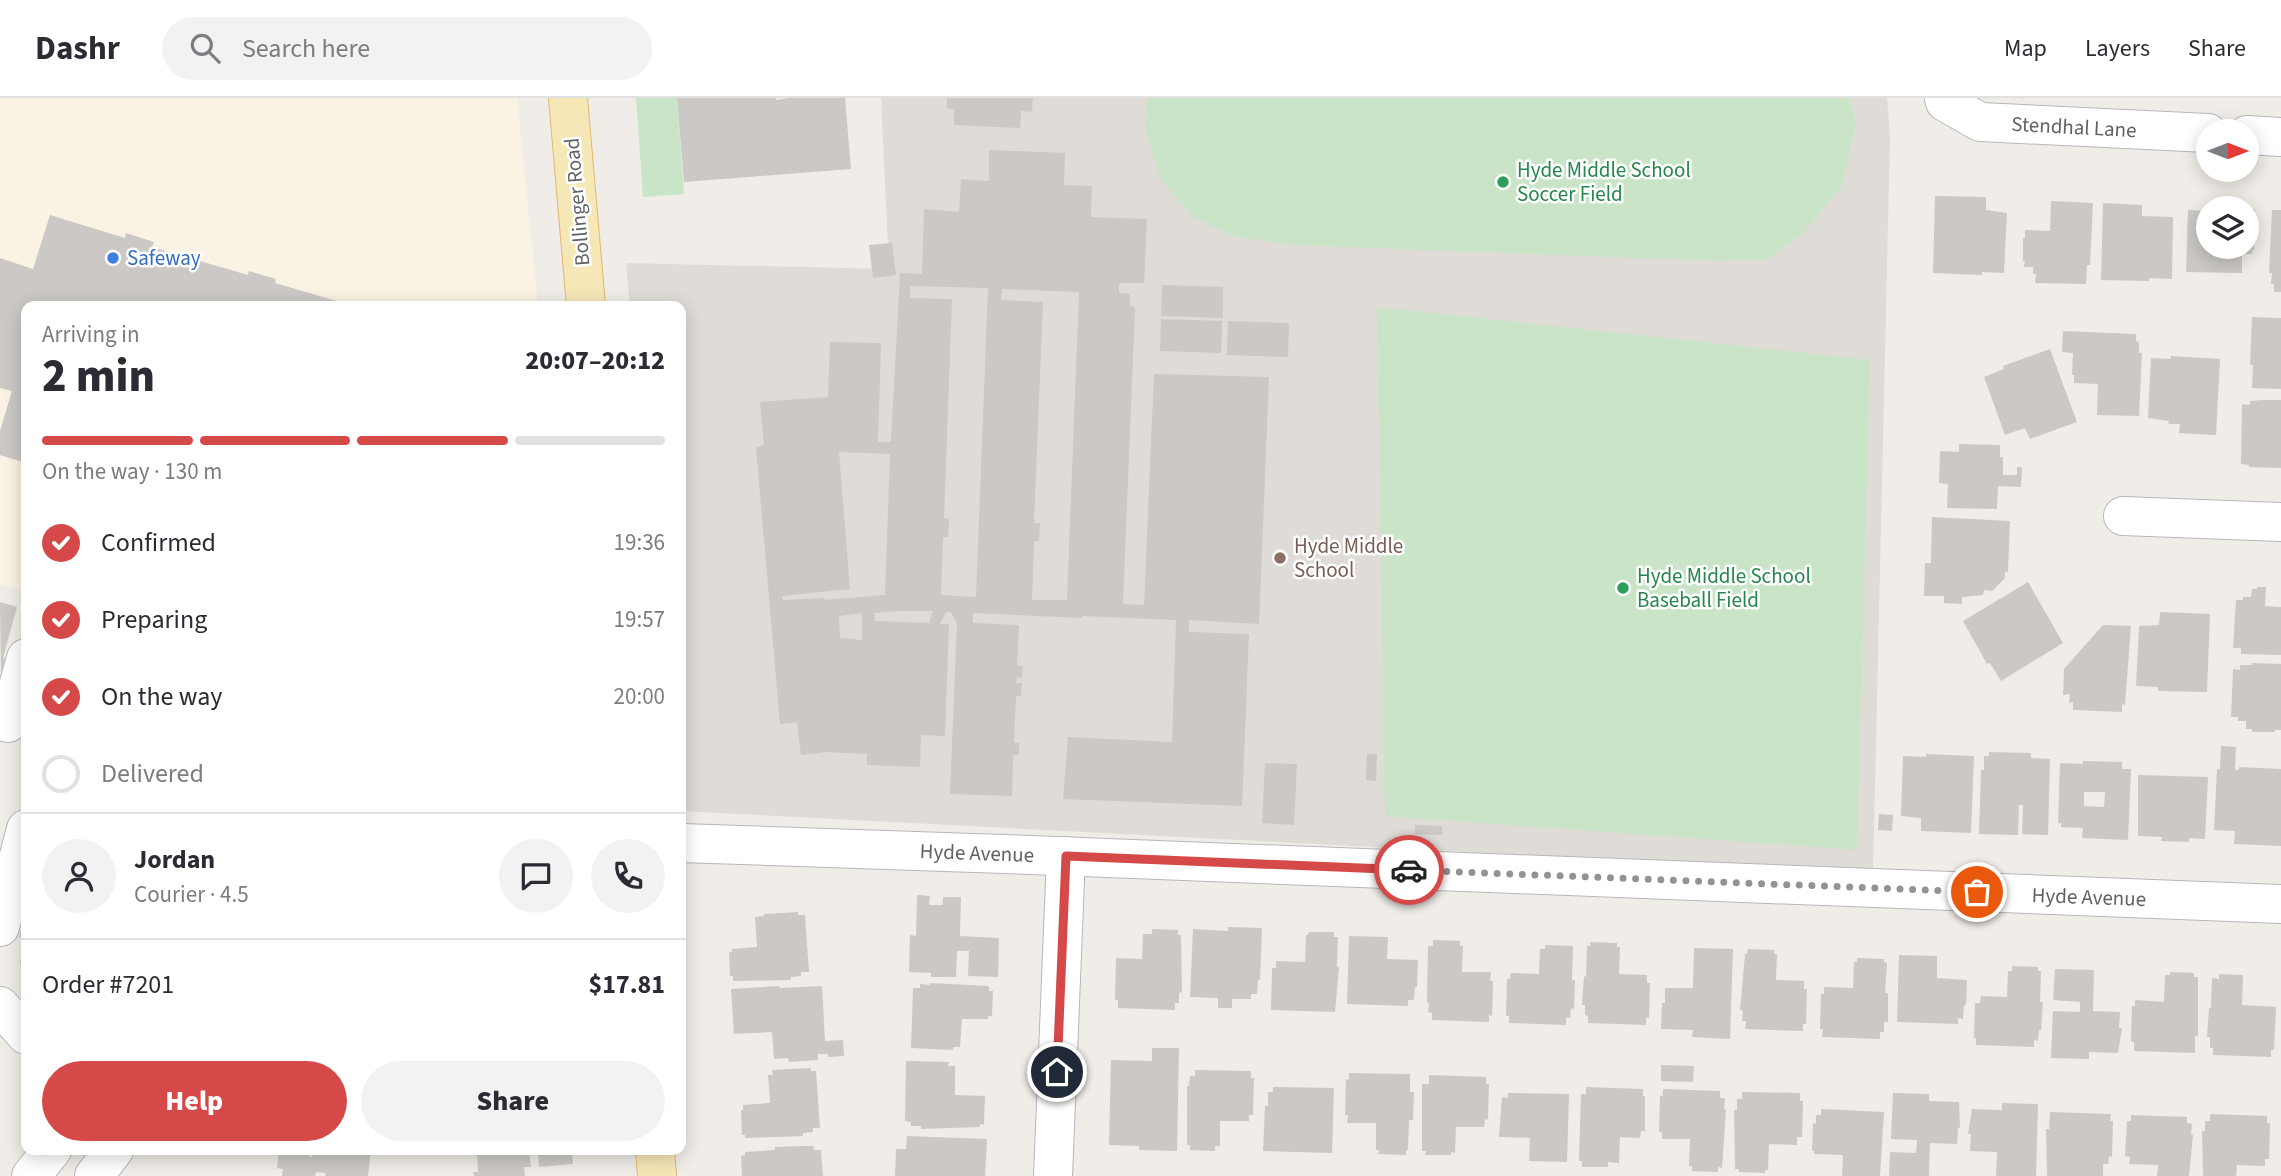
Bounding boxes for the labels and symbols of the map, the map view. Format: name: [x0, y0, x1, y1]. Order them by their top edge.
street label: Stendhal Lane: [2011, 109, 2137, 145]
north arrow: [2196, 119, 2259, 182]
street label: Bollinger Road: [556, 137, 598, 267]
place label: Hyde Middle School Soccer Field: [1517, 155, 1691, 209]
marker: Hyde Middle School Soccer Field: [1495, 174, 1511, 190]
place label: Safeway: [127, 243, 201, 273]
marker: Safeway: [105, 250, 121, 266]
place label: Hyde Middle School: [1294, 531, 1403, 585]
marker: Hyde Middle School: [1272, 550, 1288, 566]
place label: Hyde Middle School Baseball Field: [1637, 561, 1811, 615]
marker: Hyde Middle School Baseball Field: [1615, 580, 1631, 596]
courier: [1374, 835, 1444, 905]
street label: Hyde Avenue: [919, 836, 1035, 870]
pin: [1947, 862, 2007, 922]
street label: Hyde Avenue: [2031, 880, 2147, 914]
pin: [1027, 1042, 1087, 1102]

